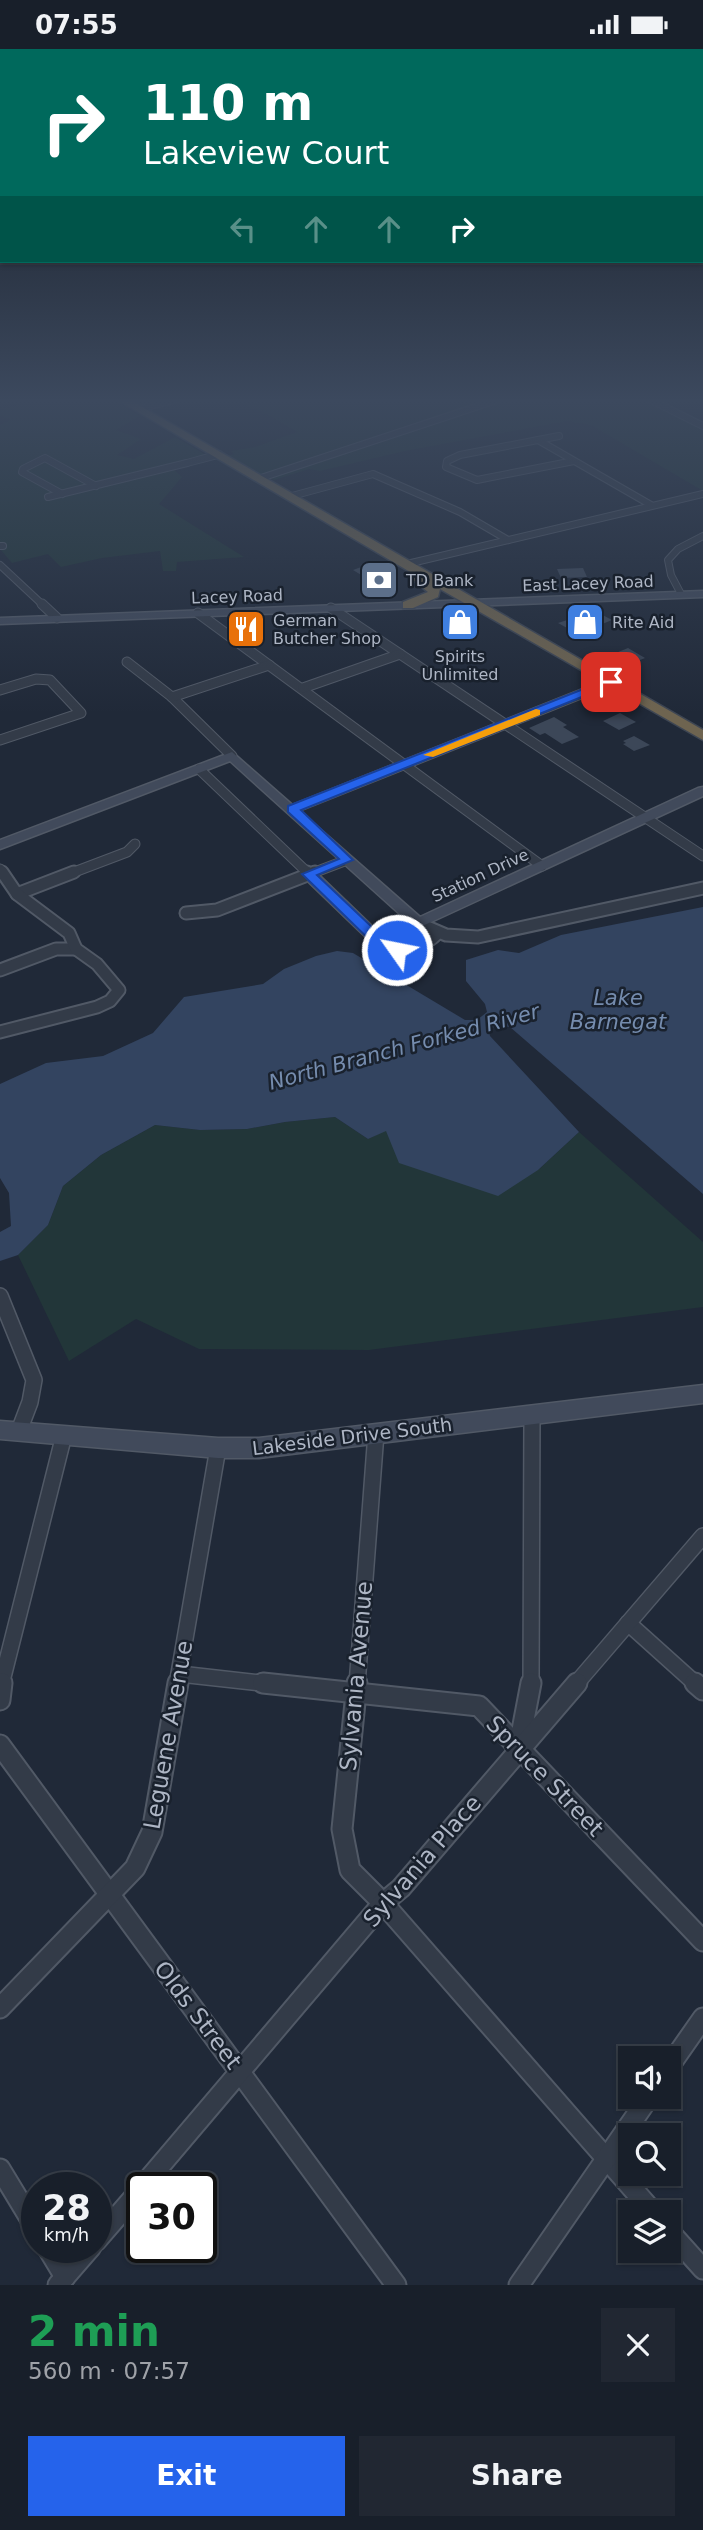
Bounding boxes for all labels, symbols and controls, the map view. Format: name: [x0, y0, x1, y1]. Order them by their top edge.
text: 07:55: [35, 10, 118, 40]
text: 110 m: [143, 75, 313, 132]
icon: right: [28, 77, 119, 168]
text: Lakeview Court: [143, 134, 389, 172]
icon: left: [224, 210, 262, 248]
icon: ahead: [297, 210, 335, 248]
icon: ahead: [370, 210, 408, 248]
icon: right: [443, 210, 481, 248]
bank icon: TD Bank: [358, 559, 400, 601]
place label: TD Bank: [405, 571, 474, 590]
street label: East Lacey Road: [522, 572, 654, 595]
street label: Lacey Road: [191, 585, 283, 608]
shop icon: Spirits Unlimited: [439, 601, 481, 643]
shop icon: Rite Aid: [564, 601, 606, 643]
restaurant icon: German Butcher Shop: [225, 608, 267, 650]
place label: German Butcher Shop: [273, 611, 381, 648]
place label: Rite Aid: [612, 613, 674, 632]
place label: Spirits Unlimited: [421, 647, 499, 684]
pin: [581, 652, 641, 712]
icon: arrive: [592, 663, 630, 701]
street label: Station Drive: [429, 845, 532, 906]
position arrow: [360, 913, 434, 987]
water label: Lake Barnegat: [570, 986, 667, 1034]
water label: North Branch Forked River: [266, 999, 543, 1095]
street label: Lakeside Drive South: [251, 1413, 453, 1459]
street label: Sylvania Avenue: [335, 1580, 377, 1772]
street label: Leguene Avenue: [139, 1639, 197, 1831]
street label: Spruce Street: [481, 1710, 609, 1842]
street label: Sylvania Place: [358, 1790, 486, 1932]
street label: Olds Street: [149, 1956, 247, 2074]
map controls: [618, 2046, 681, 2263]
button: sound: [618, 2046, 681, 2109]
button: search: [618, 2123, 681, 2186]
speed limit sign: 30: [126, 2172, 217, 2263]
text: 28: [42, 2188, 91, 2228]
button: layers: [618, 2200, 681, 2263]
text: km/h: [44, 2224, 89, 2245]
text: 2 min: [28, 2307, 160, 2356]
button: close: [601, 2308, 675, 2382]
text: 560 m · 07:57: [28, 2358, 190, 2384]
button: Exit: [28, 2436, 345, 2516]
button: Share: [359, 2436, 675, 2516]

